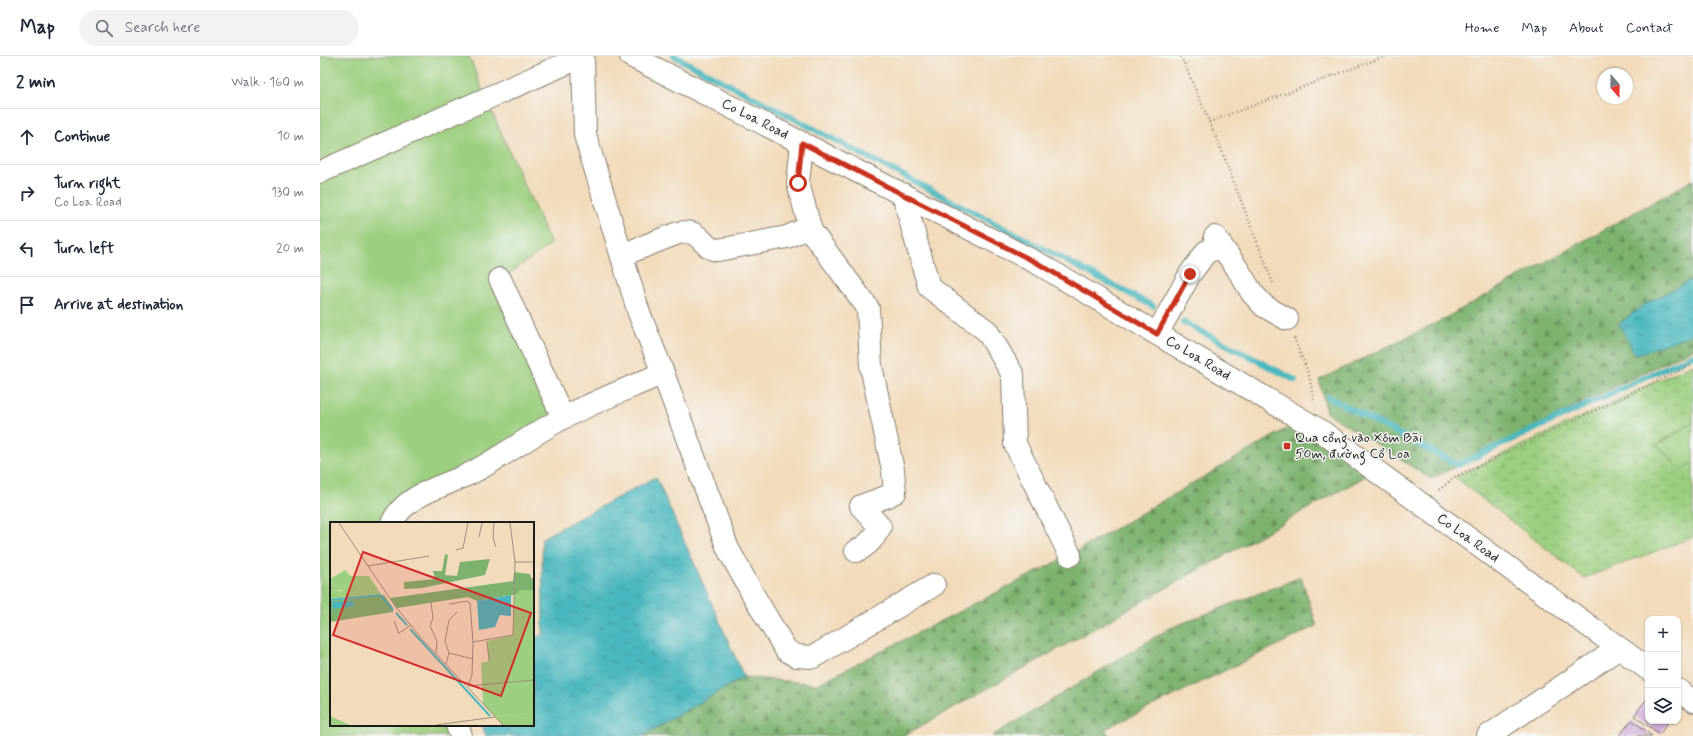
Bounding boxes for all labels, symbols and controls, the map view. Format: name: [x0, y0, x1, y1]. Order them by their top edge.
search box: [79, 10, 359, 46]
text: Map: [20, 15, 55, 40]
icon: search: [93, 17, 115, 39]
text: Search here: [125, 18, 200, 38]
text: Home: [1465, 19, 1499, 37]
text: Map: [1521, 19, 1547, 37]
text: About: [1569, 19, 1604, 37]
text: Contact: [1626, 19, 1673, 37]
north arrow: [1597, 68, 1633, 104]
text: 2 min: [16, 71, 56, 93]
text: Walk · 160 m: [231, 74, 304, 91]
street label: Co Loa Road: [718, 94, 792, 144]
icon: ahead: [16, 126, 38, 148]
text: Continue: [54, 127, 110, 147]
text: 10 m: [277, 128, 304, 145]
text: Turn right: [54, 174, 121, 194]
route start: [789, 174, 807, 192]
icon: right: [16, 182, 38, 204]
text: 130 m: [271, 184, 304, 201]
text: Co Loa Road: [54, 194, 122, 211]
icon: left: [16, 238, 38, 260]
text: Turn left: [54, 239, 114, 259]
text: 20 m: [276, 240, 304, 257]
route end: [1181, 265, 1199, 283]
icon: arrive: [16, 294, 38, 316]
text: Arrive at destination: [54, 295, 183, 315]
street label: Co Loa Road: [1162, 332, 1234, 384]
place label: Qua cổng vào Xóm Bãi 50m, đường Cổ Loa: [1295, 429, 1422, 465]
marker: Qua cổng vào Xóm Bãi 50m, đường Cổ Loa: [1282, 441, 1292, 451]
street label: Co Loa Road: [1433, 509, 1503, 567]
inset map: [330, 522, 534, 726]
map controls: [1645, 616, 1681, 724]
button: +: [1645, 616, 1681, 652]
button: −: [1645, 652, 1681, 688]
button: layers: [1645, 688, 1681, 724]

